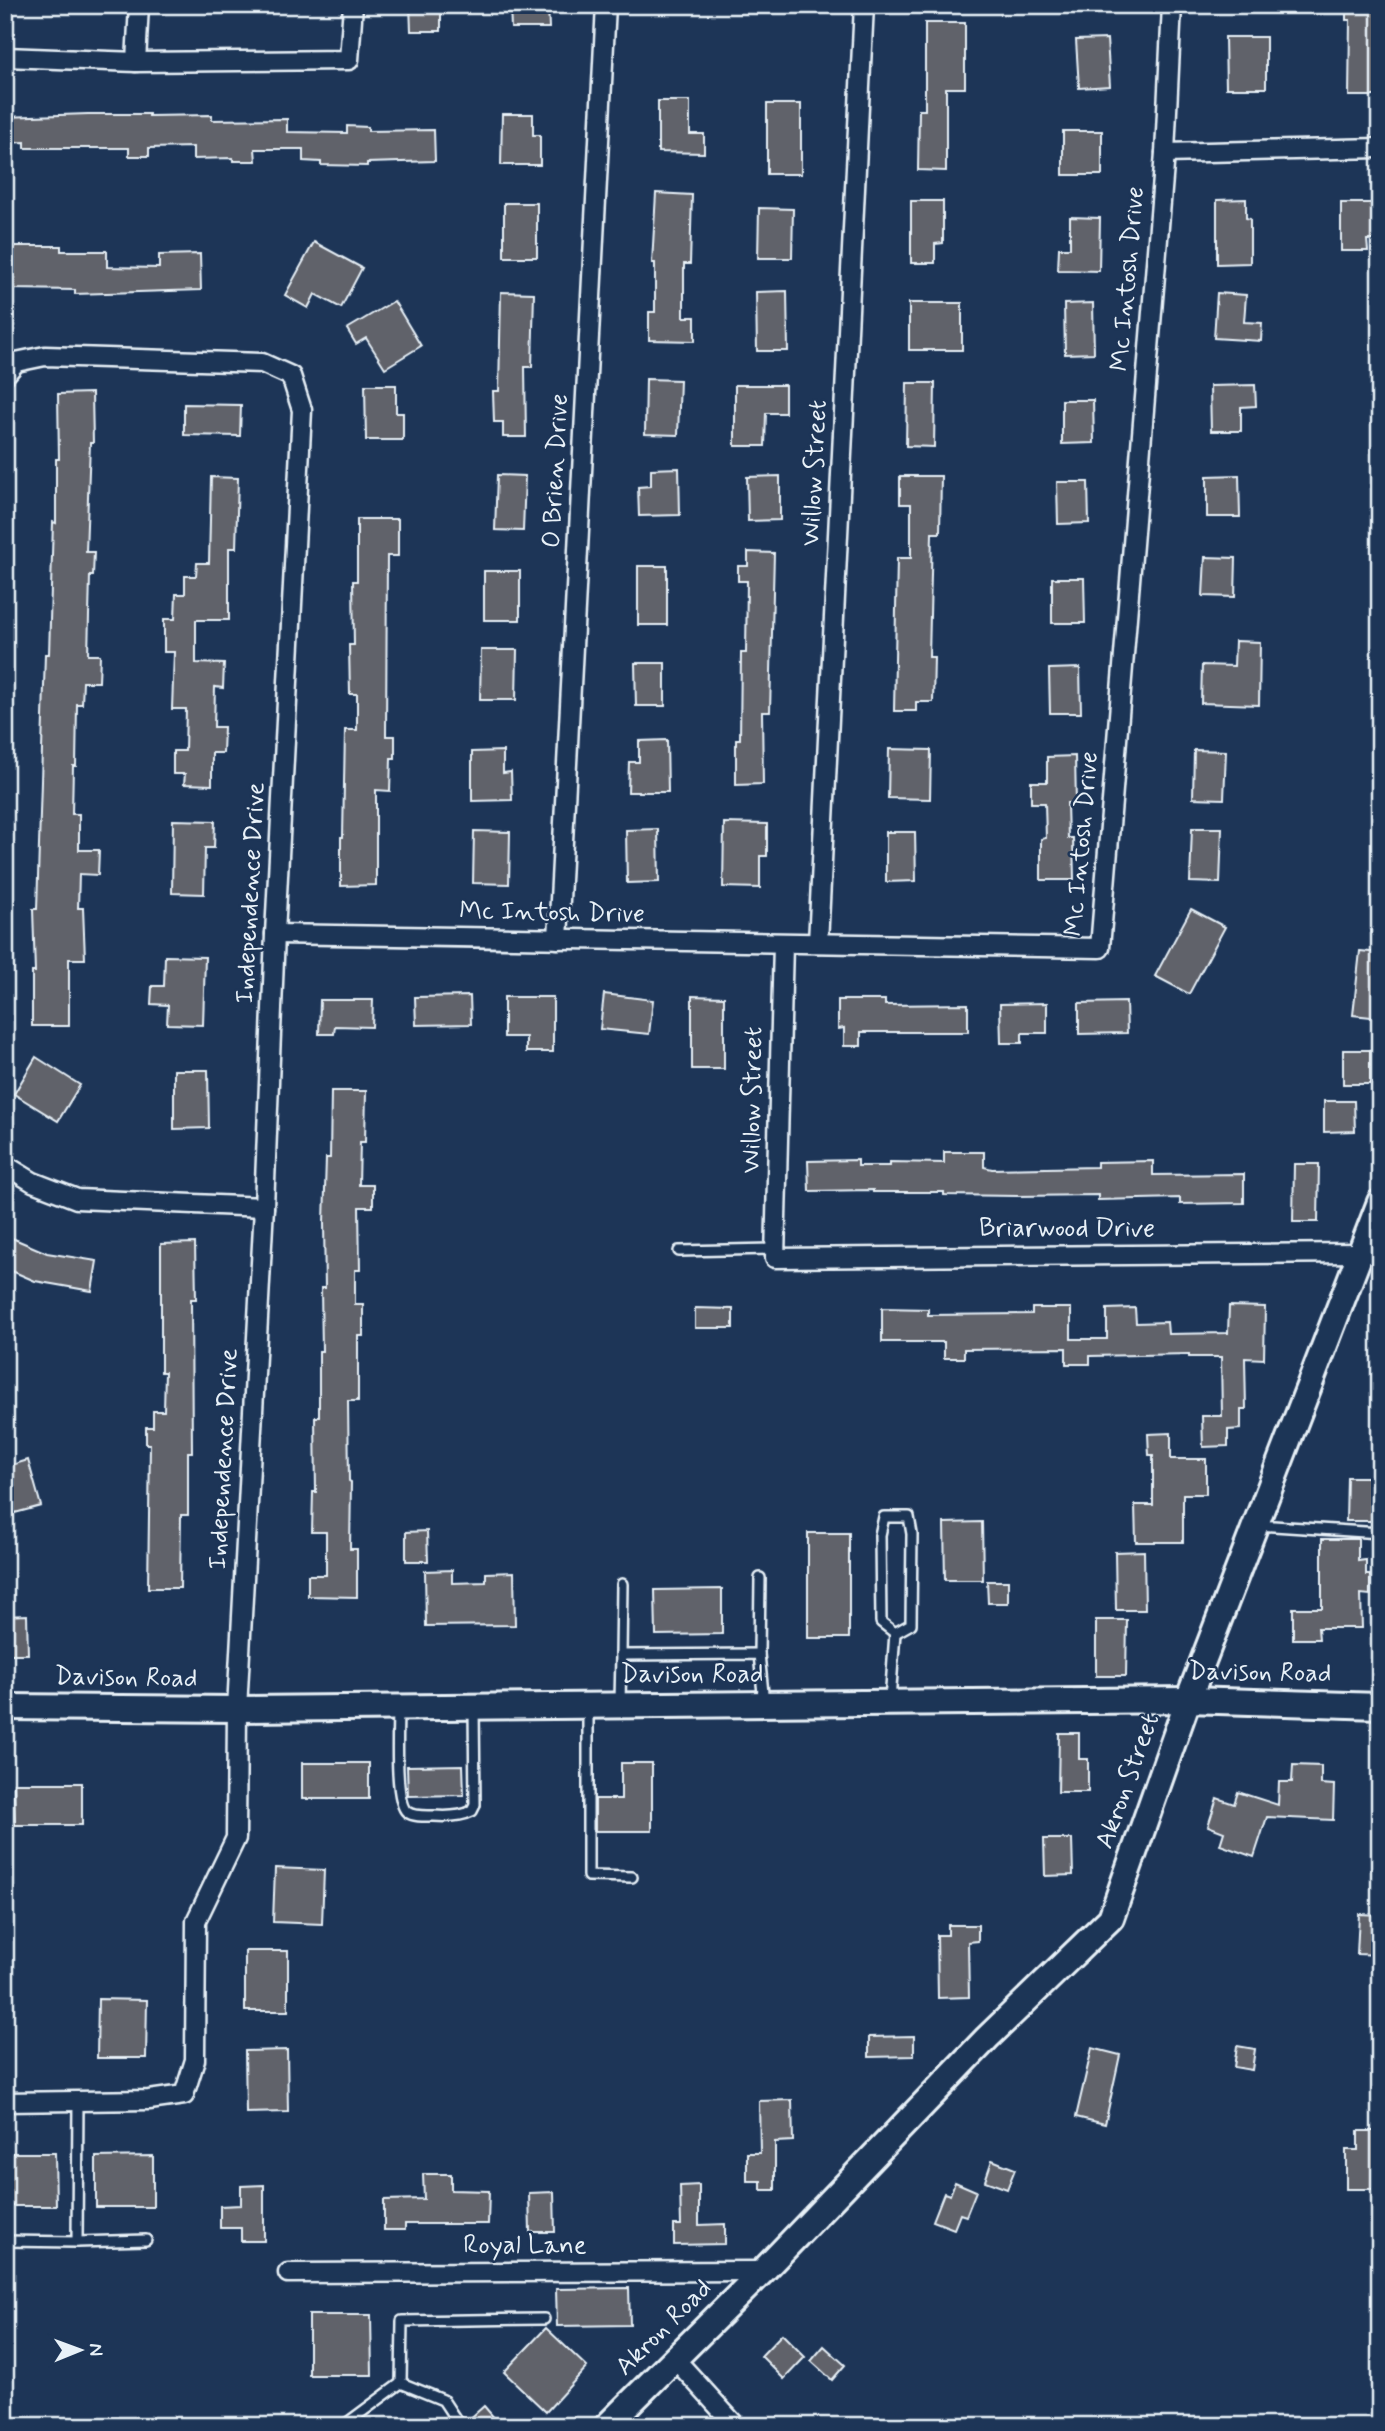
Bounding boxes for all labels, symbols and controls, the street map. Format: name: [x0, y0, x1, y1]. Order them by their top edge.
street label: Mc Intosh Drive: [1103, 185, 1153, 373]
street label: O Brien Drive: [535, 393, 577, 549]
street label: Willow Street: [794, 399, 836, 547]
street label: Mc Intosh Drive: [1057, 750, 1107, 938]
street label: Independence Drive: [228, 781, 274, 1004]
street label: Mc Intosh Drive: [459, 894, 645, 932]
street label: Willow Street: [735, 1026, 771, 1174]
street label: Briarwood Drive: [979, 1212, 1155, 1246]
street label: Independence Drive: [201, 1347, 247, 1570]
street label: Davison Road: [1188, 1655, 1332, 1691]
street label: Davison Road: [621, 1658, 763, 1692]
street label: Davison Road: [54, 1660, 198, 1696]
street label: Akron Street: [1088, 1709, 1168, 1853]
street label: Royal Lane: [463, 2229, 587, 2263]
street label: Akron Road: [608, 2272, 720, 2384]
north arrow: [46, 2316, 116, 2386]
text: N: [83, 2343, 108, 2356]

